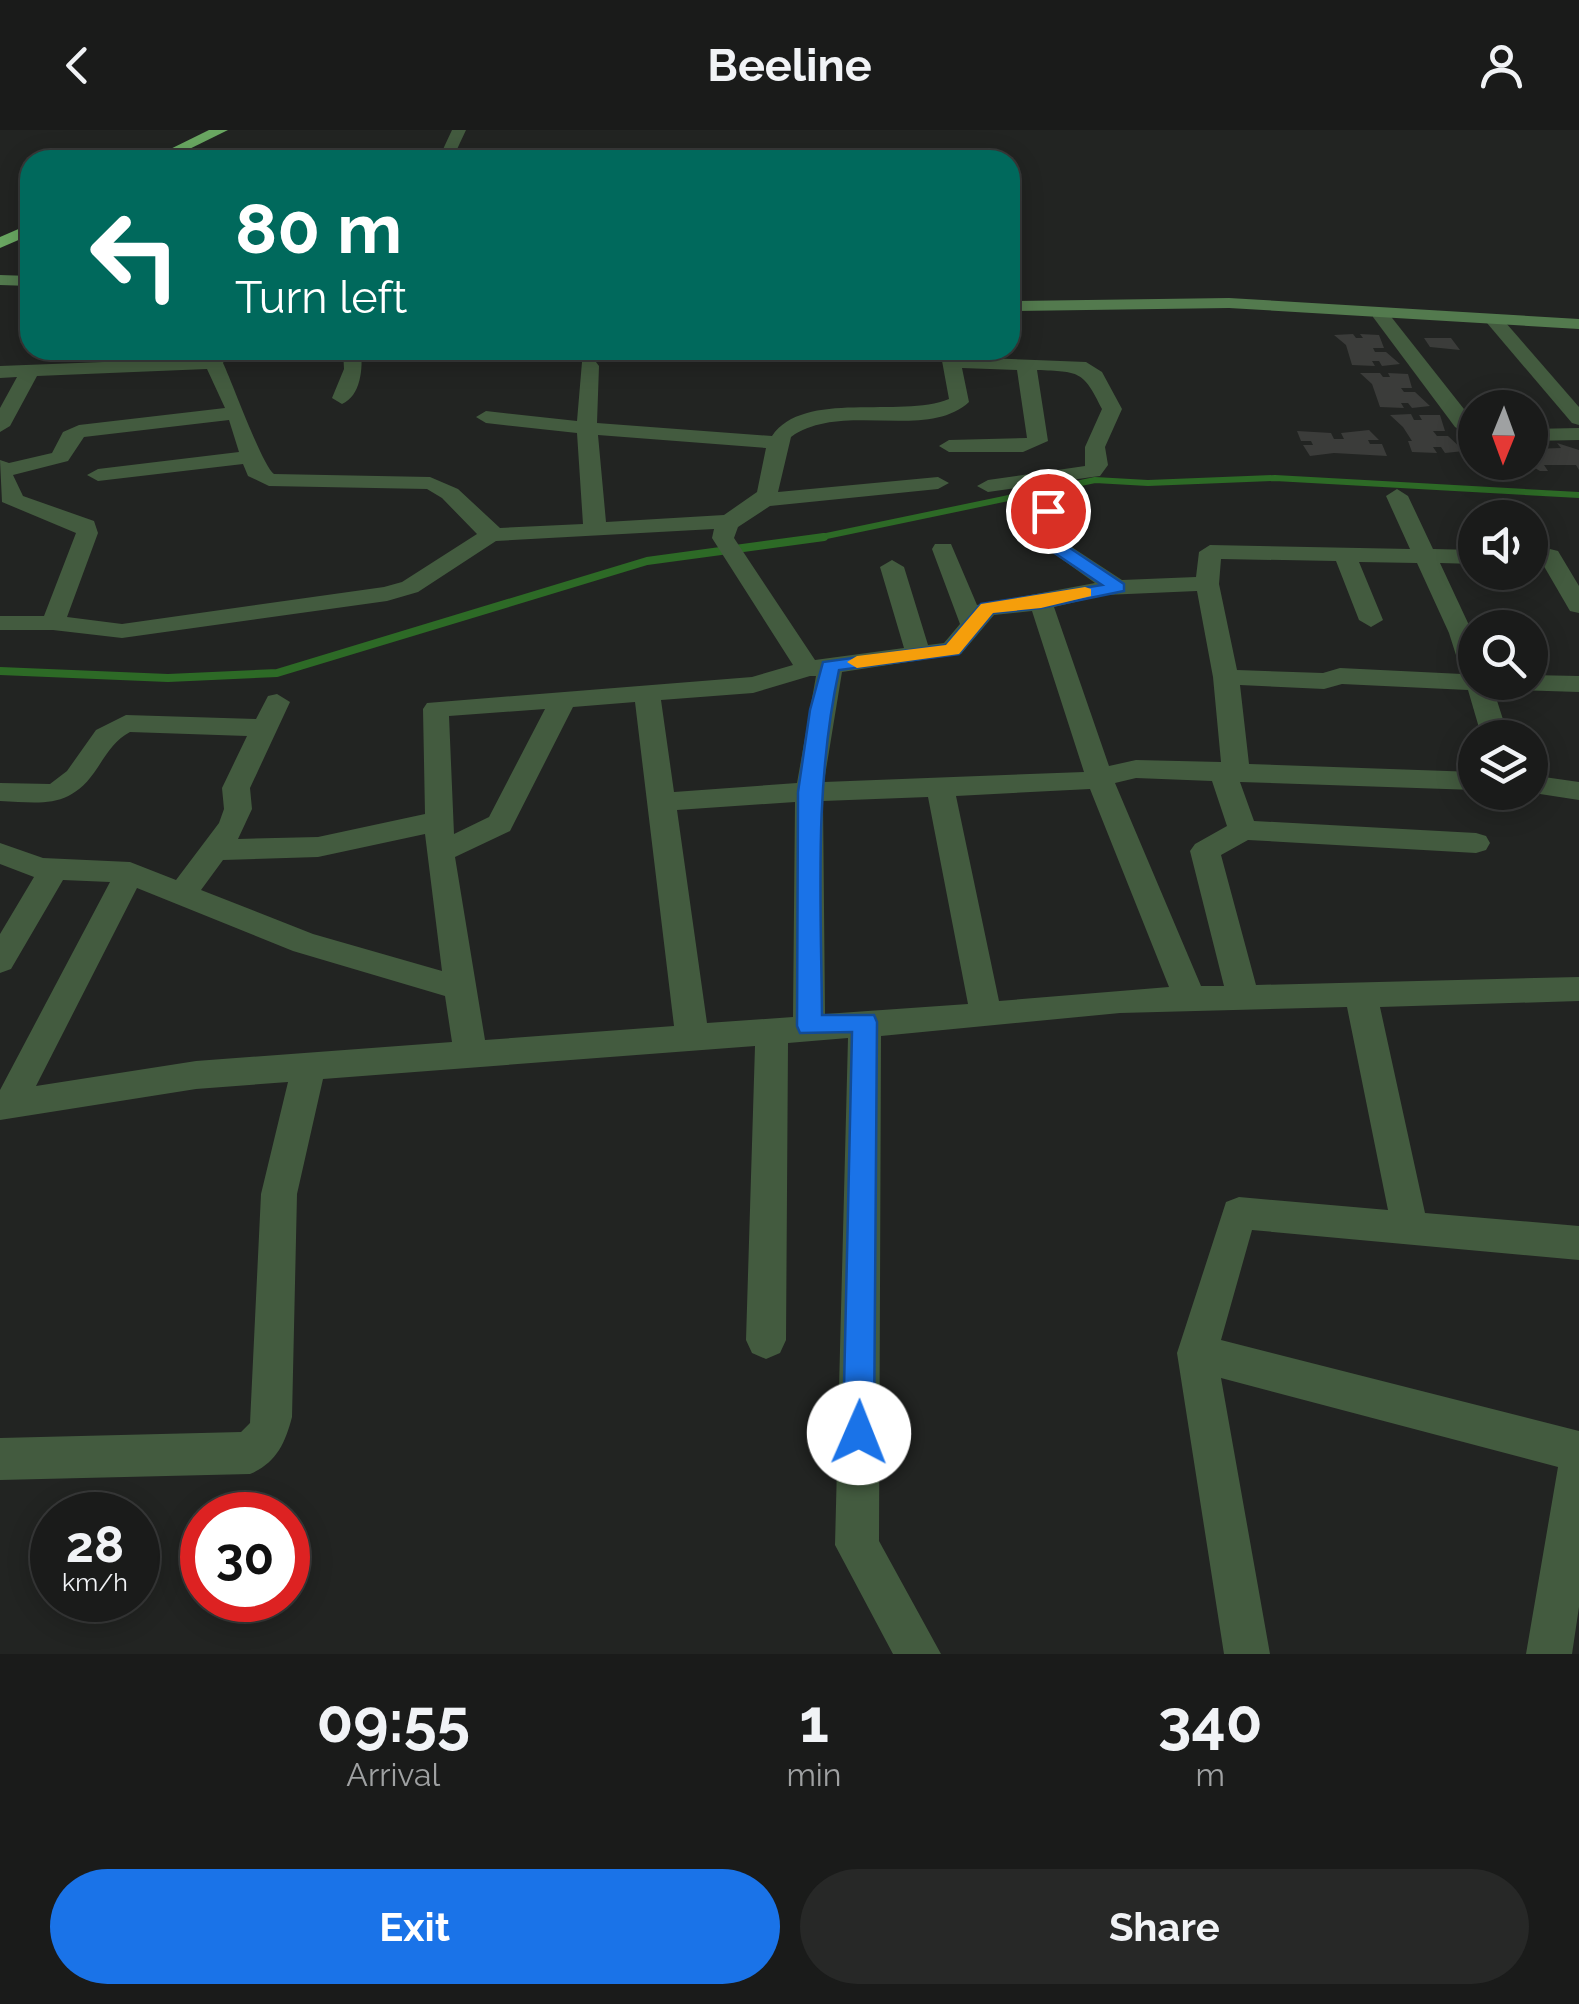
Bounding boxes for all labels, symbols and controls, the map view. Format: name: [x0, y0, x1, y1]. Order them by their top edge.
icon: back: [50, 38, 105, 93]
icon: person: [1474, 38, 1529, 93]
text: Beeline: [707, 39, 872, 92]
text: 80 m: [235, 187, 402, 269]
icon: left: [70, 190, 200, 320]
text: Turn left: [235, 271, 407, 324]
north arrow: [1458, 390, 1548, 480]
map controls: [1458, 390, 1548, 810]
pin: [1006, 469, 1091, 554]
icon: arrive: [1021, 484, 1076, 539]
button: sound: [1458, 500, 1548, 590]
button: search: [1458, 610, 1548, 700]
button: layers: [1458, 720, 1548, 810]
position arrow: [807, 1381, 911, 1485]
speed limit sign: 30: [180, 1492, 310, 1622]
text: 28: [66, 1515, 124, 1574]
text: km/h: [62, 1567, 128, 1597]
text: 09:55: [316, 1686, 470, 1756]
text: 1: [799, 1686, 829, 1756]
text: 340: [1158, 1686, 1263, 1756]
text: Arrival: [346, 1756, 440, 1793]
text: min: [786, 1756, 841, 1793]
text: m: [1196, 1756, 1225, 1793]
button: Exit: [50, 1869, 780, 1984]
button: Share: [800, 1869, 1529, 1984]

